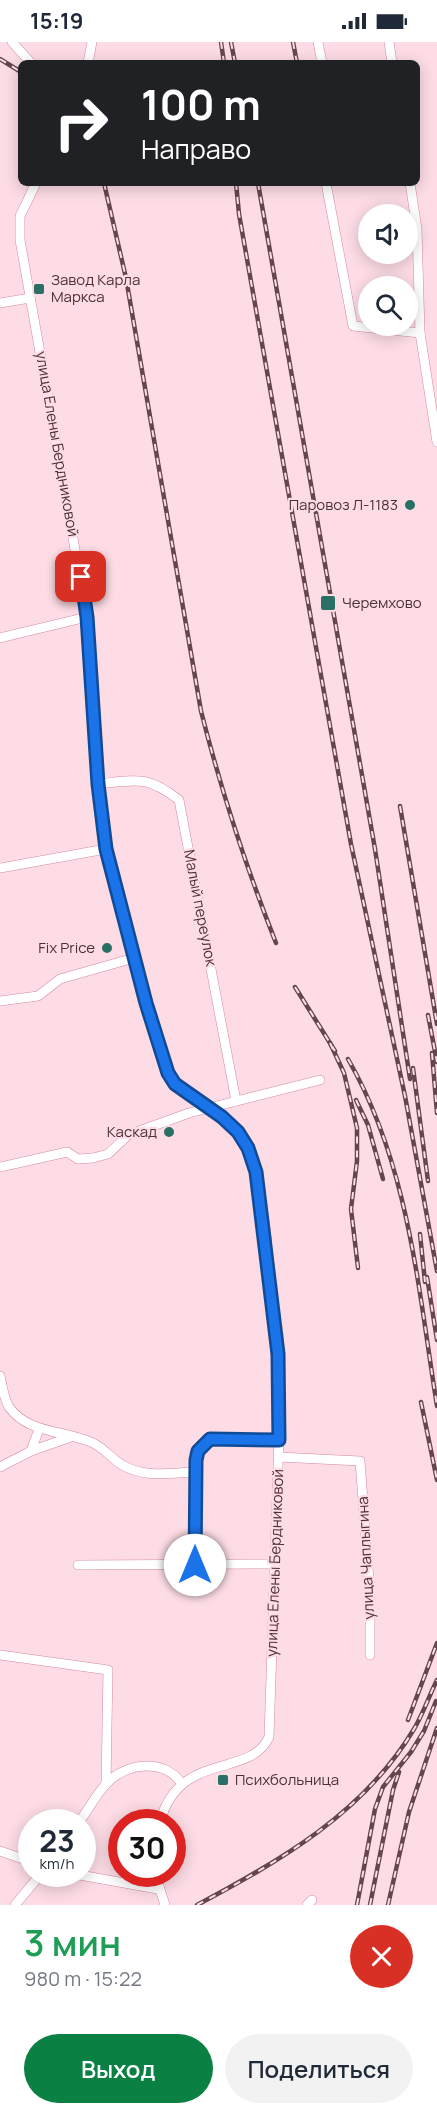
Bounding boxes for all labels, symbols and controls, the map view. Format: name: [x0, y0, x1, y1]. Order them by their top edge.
text: 15:19: [30, 6, 83, 36]
text: 100 m: [141, 75, 261, 133]
icon: right: [42, 84, 120, 162]
text: Направо: [141, 130, 251, 167]
map controls: [358, 204, 418, 336]
button: sound: [358, 204, 418, 264]
place label: Завод Карла Маркса: [51, 269, 140, 307]
button: search: [358, 276, 418, 336]
marker: Завод Карла Маркса: [32, 282, 46, 296]
street label: улица Елены Бердниковой: [31, 350, 84, 538]
place label: Паровоз Л-1183: [289, 494, 398, 515]
marker: Паровоз Л-1183: [403, 498, 417, 512]
pin: [55, 551, 106, 602]
icon: arrive: [64, 560, 97, 593]
place label: Черемхово: [342, 592, 422, 613]
marker: Черемхово: [319, 594, 337, 612]
street label: Малый переулок: [179, 848, 222, 969]
place label: Fix Price: [38, 937, 95, 958]
marker: Fix Price: [100, 941, 114, 955]
place label: Каскад: [107, 1121, 157, 1142]
marker: Каскад: [162, 1125, 176, 1139]
street label: улица Елены Бердниковой: [261, 1469, 288, 1657]
street label: улица Чаплыгина: [352, 1496, 379, 1620]
position arrow: [163, 1533, 227, 1597]
place label: Психбольница: [235, 1769, 339, 1790]
marker: Психбольница: [216, 1773, 230, 1787]
speed limit sign: 30: [108, 1809, 186, 1887]
text: 23: [39, 1820, 75, 1861]
text: km/h: [40, 1853, 74, 1874]
text: 3 мин: [24, 1918, 121, 1967]
button: close: [350, 1925, 413, 1988]
text: 980 m · 15:22: [24, 1965, 142, 1992]
button: Выход: [24, 2034, 213, 2103]
button: Поделиться: [225, 2034, 413, 2103]

